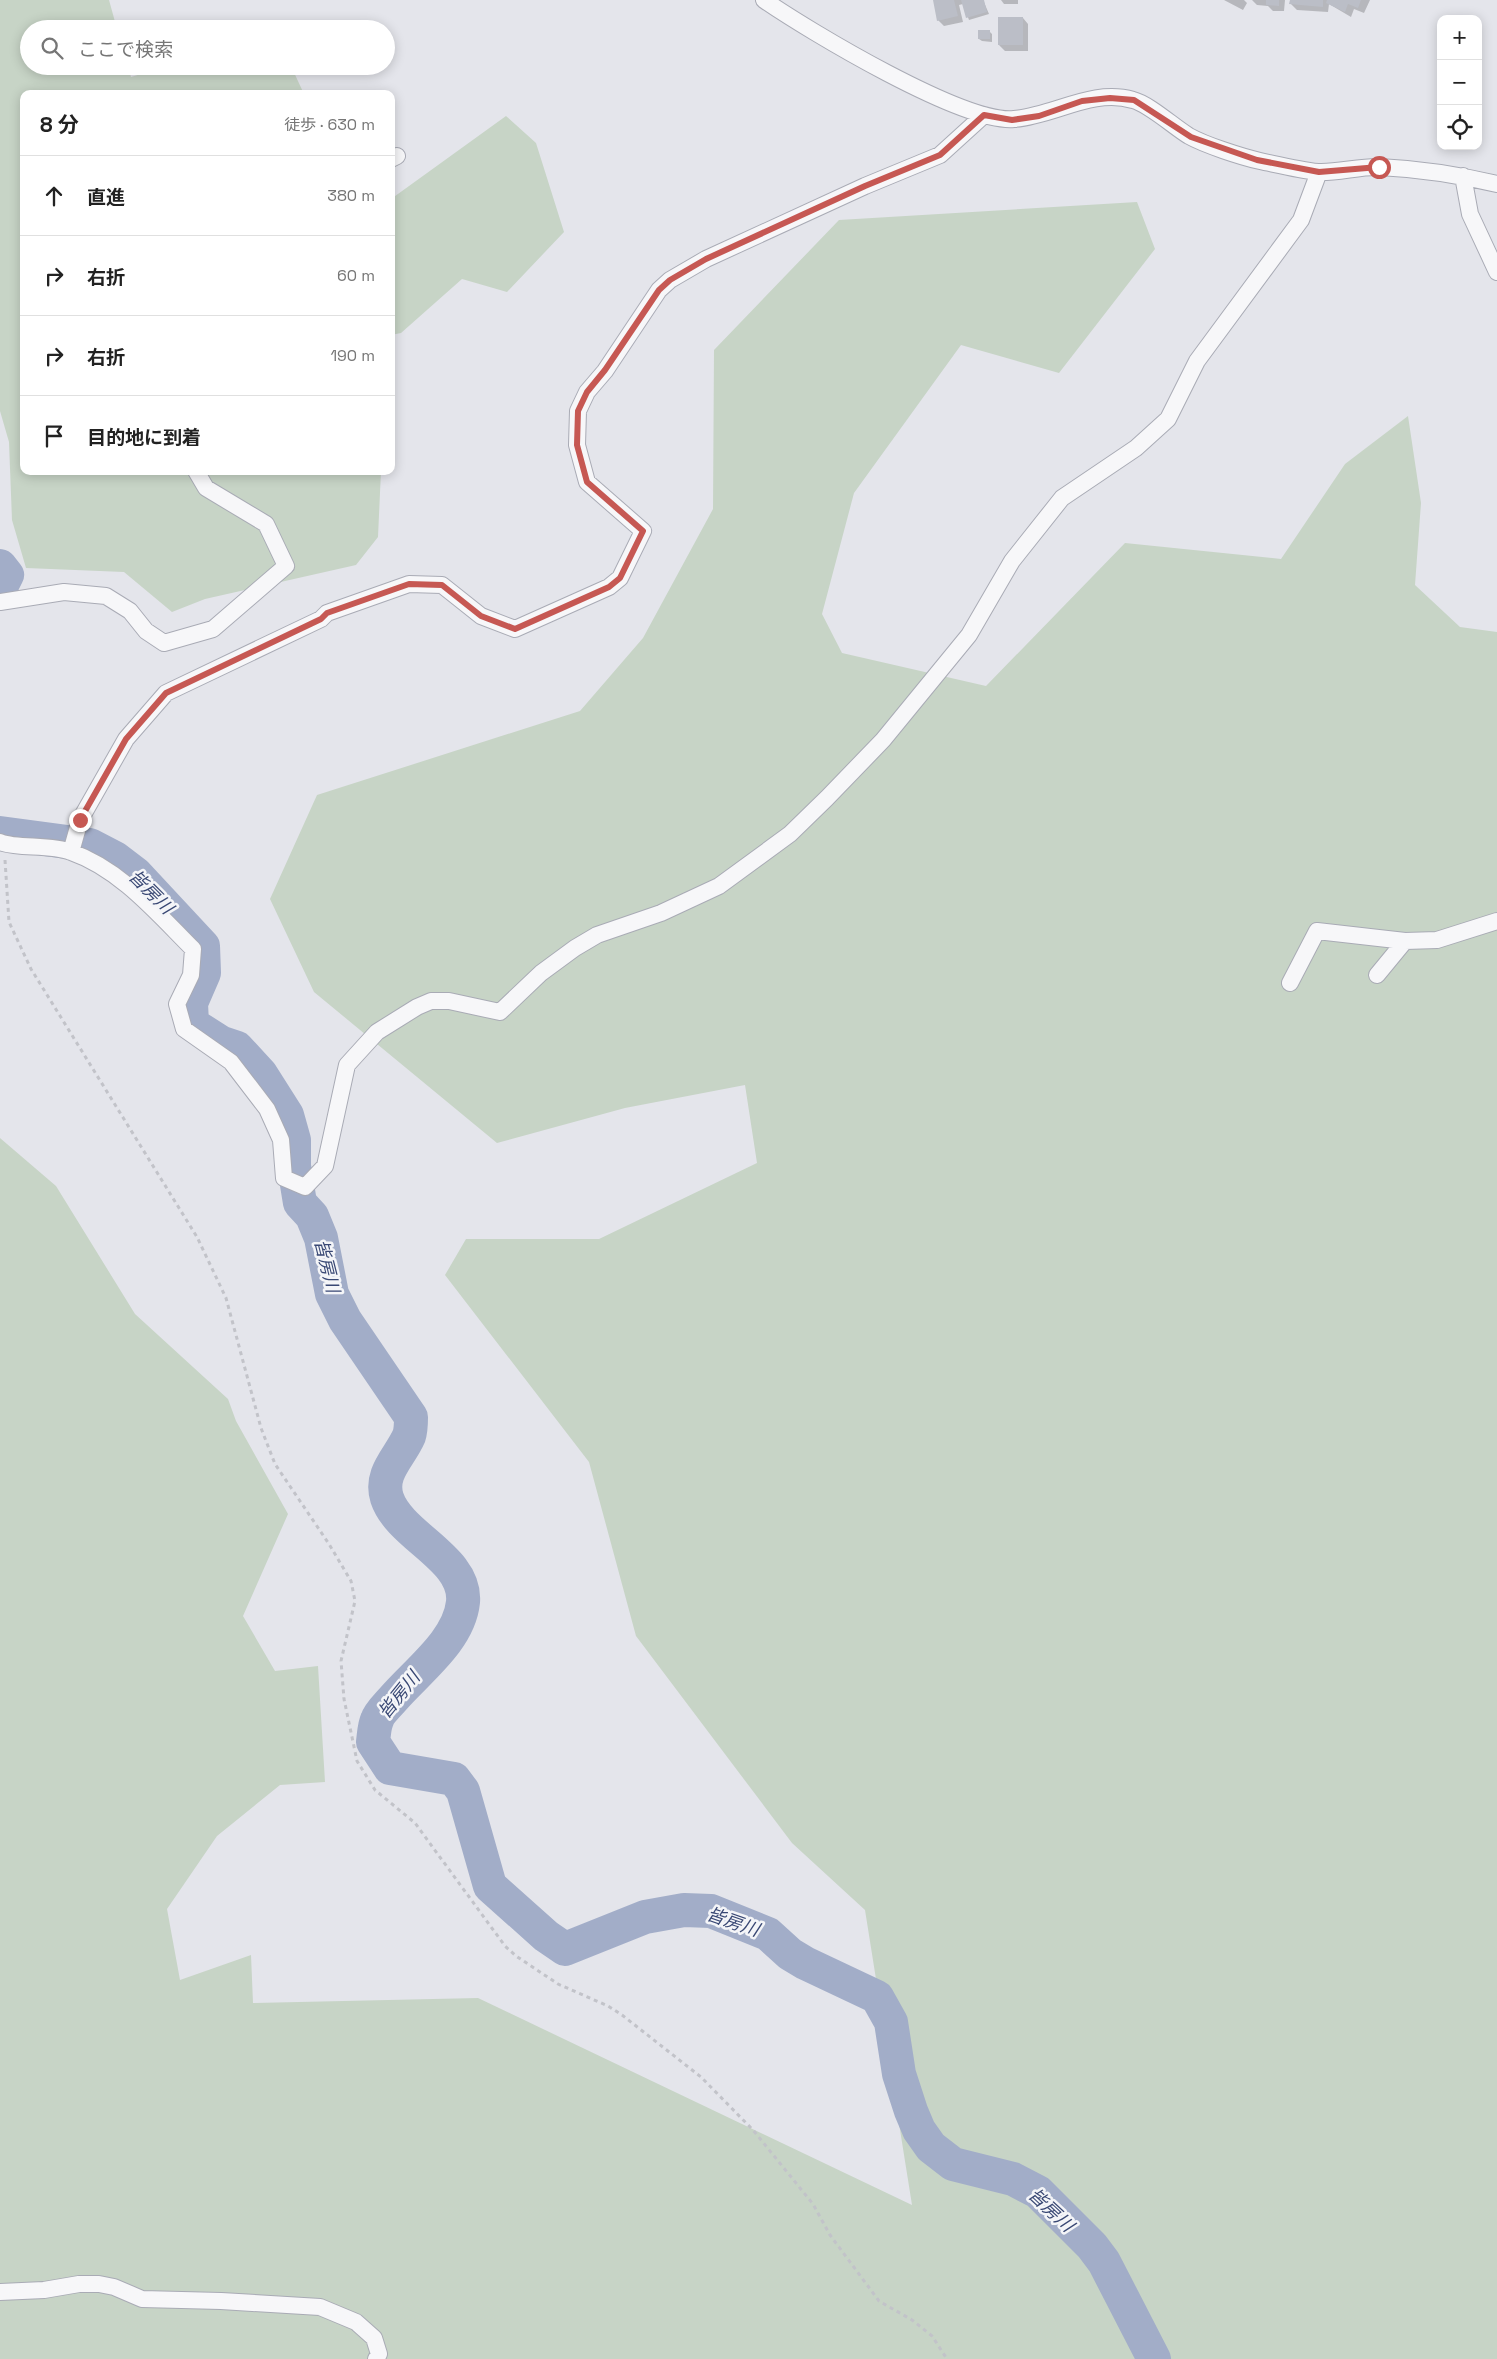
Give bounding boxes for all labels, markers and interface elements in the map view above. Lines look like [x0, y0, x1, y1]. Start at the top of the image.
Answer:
map controls [1437, 15, 1482, 150]
button: + [1437, 15, 1482, 60]
search box [20, 20, 395, 75]
icon: search [38, 34, 66, 62]
text: ここで検索 [78, 37, 173, 62]
button: − [1437, 60, 1482, 105]
button: locate [1437, 105, 1482, 150]
text: 8 分 [40, 111, 79, 138]
text: 徒歩 · 630 m [284, 114, 375, 135]
route start [1368, 156, 1391, 179]
icon: ahead [40, 182, 68, 210]
text: 直進 [87, 185, 125, 210]
text: 380 m [327, 185, 375, 206]
icon: right [40, 262, 68, 290]
text: 右折 [87, 265, 125, 290]
text: 60 m [337, 265, 375, 286]
icon: right [40, 342, 68, 370]
text: 右折 [87, 345, 125, 370]
text: 190 m [330, 345, 375, 366]
icon: arrive [40, 422, 68, 450]
text: 目的地に到着 [87, 425, 201, 450]
route end [69, 809, 92, 832]
water label: 皆房川 [124, 864, 180, 920]
water label: 皆房川 [310, 1237, 346, 1297]
water label: 皆房川 [373, 1665, 426, 1723]
water label: 皆房川 [704, 1902, 764, 1942]
water label: 皆房川 [1024, 2183, 1080, 2238]

